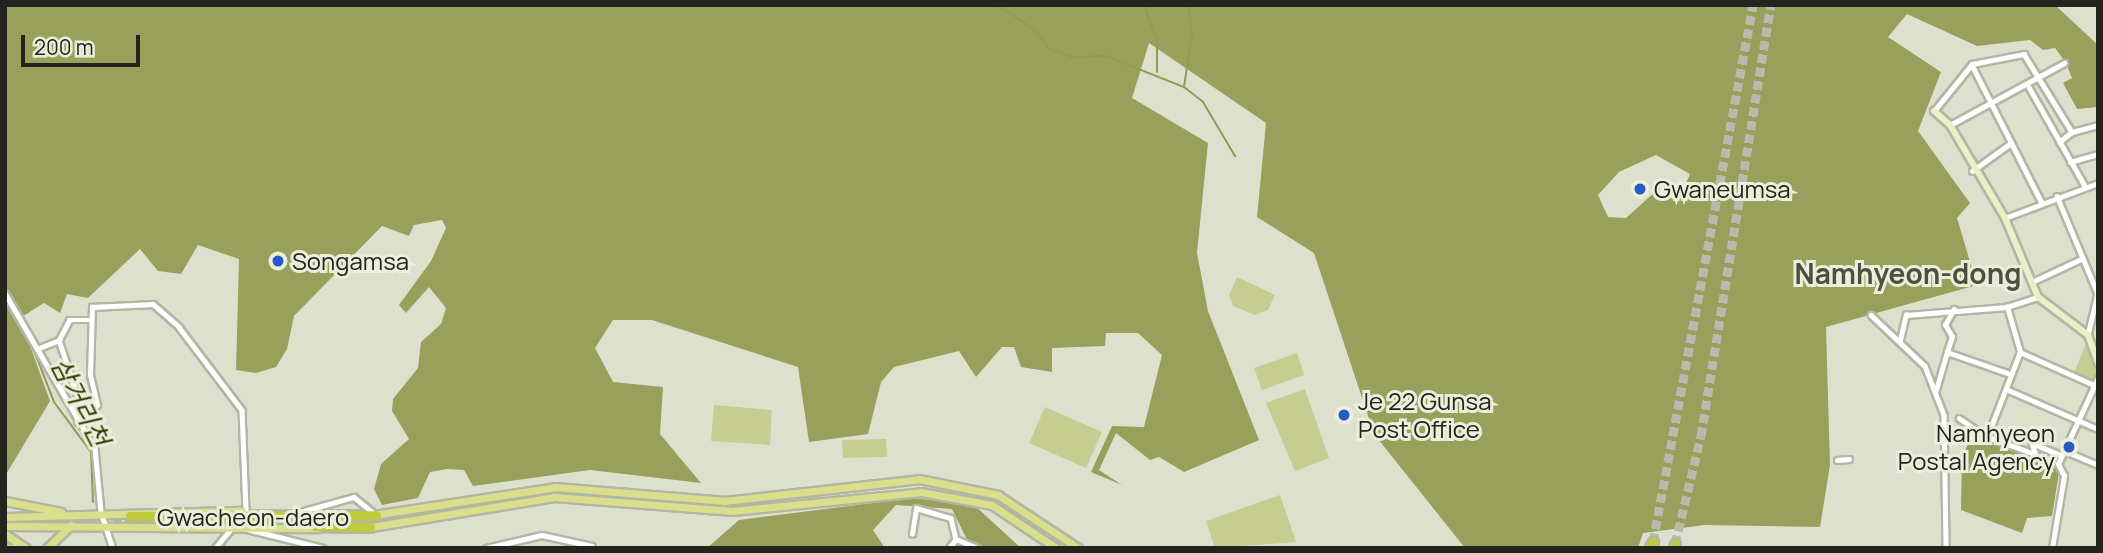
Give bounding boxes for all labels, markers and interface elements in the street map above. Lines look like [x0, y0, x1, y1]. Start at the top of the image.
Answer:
scale bar [24, 21, 144, 65]
text: 200 m [34, 33, 94, 61]
place label: Gwaneumsa [1654, 175, 1791, 203]
marker: Gwaneumsa [1632, 181, 1648, 197]
place label: Songamsa [292, 247, 409, 275]
marker: Songamsa [270, 253, 286, 269]
district label: Namhyeon-dong [1795, 256, 2021, 290]
water label: 삼거리천 [44, 352, 116, 452]
place label: Je 22 Gunsa Post Office [1358, 387, 1491, 443]
marker: Je 22 Gunsa Post Office [1336, 407, 1352, 423]
place label: Namhyeon Postal Agency [1898, 419, 2055, 475]
marker: Namhyeon Postal Agency [2061, 439, 2077, 455]
street label: Gwacheon-daero [157, 503, 349, 531]

